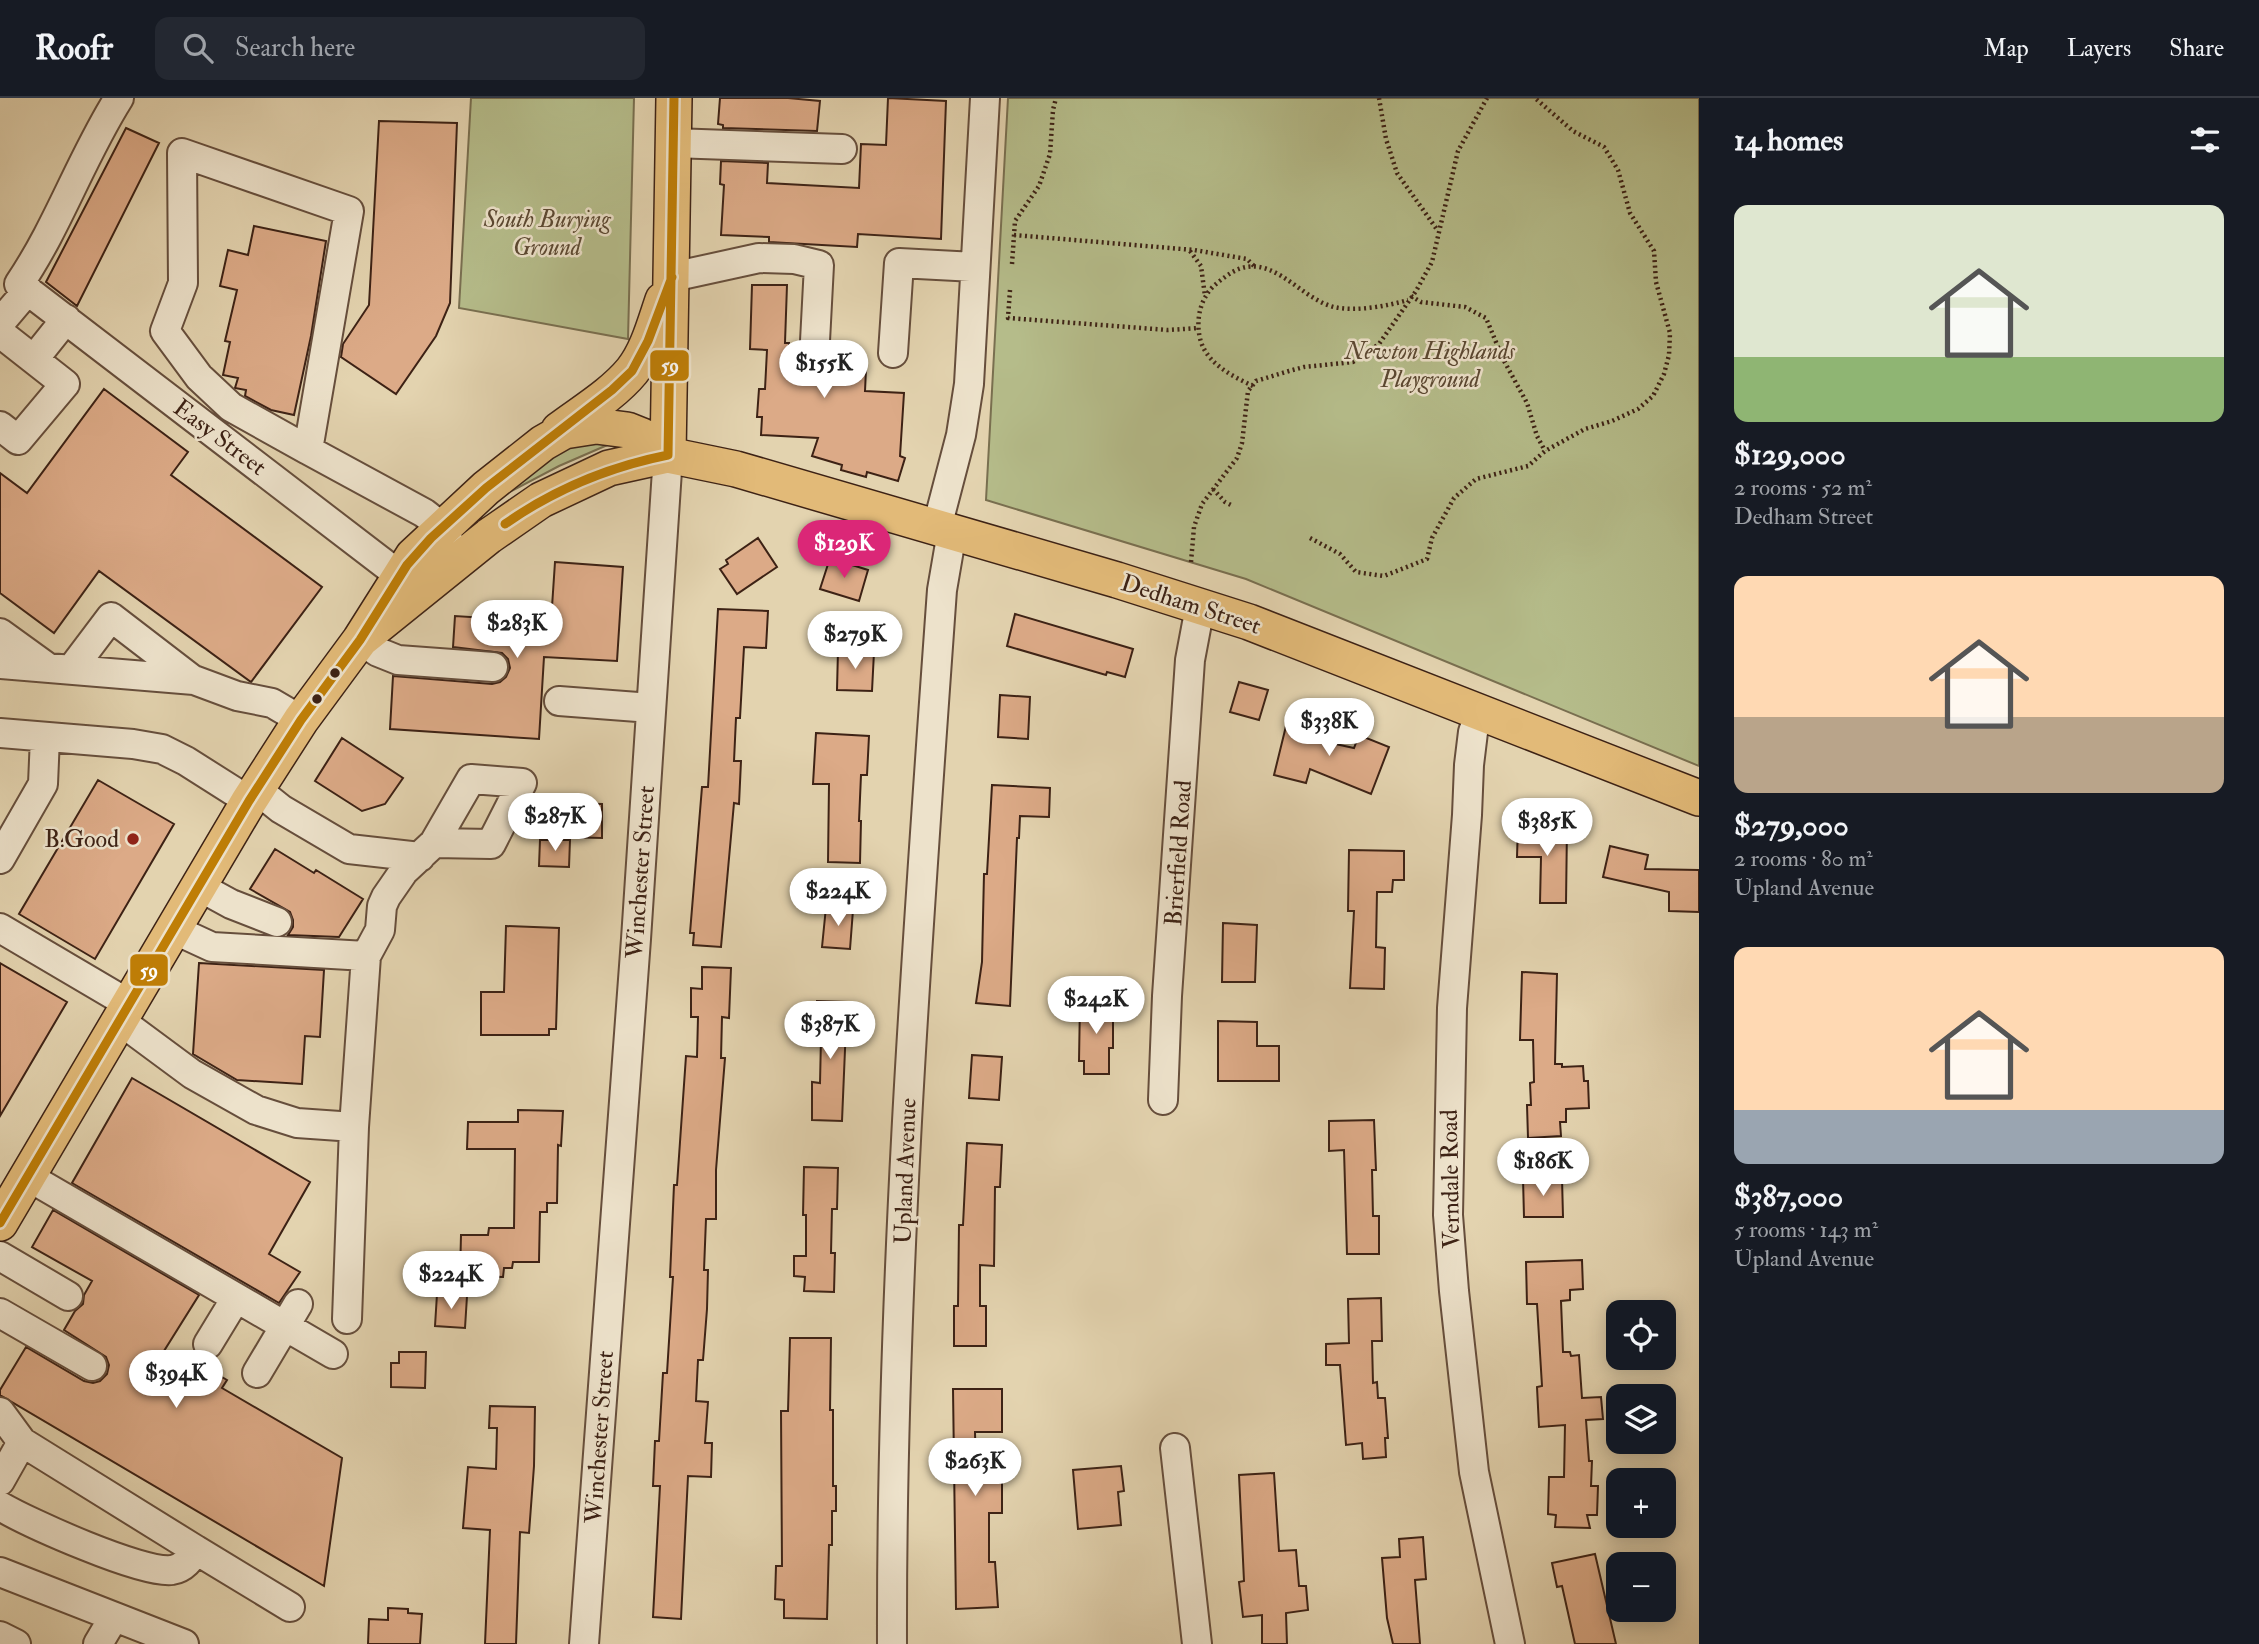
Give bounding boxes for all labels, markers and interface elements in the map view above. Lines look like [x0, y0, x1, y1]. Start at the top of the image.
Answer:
search box [155, 17, 645, 80]
text: Roofr [35, 28, 113, 69]
icon: search [179, 29, 217, 67]
text: Search here [235, 32, 355, 64]
text: Map [1984, 33, 2029, 64]
text: Layers [2067, 33, 2131, 64]
text: Share [2169, 33, 2224, 64]
icon: filters [2186, 121, 2224, 159]
text: 14 homes [1734, 122, 1843, 159]
park label: South Burying Ground [483, 204, 611, 263]
icon: home [1916, 250, 2042, 376]
park label: Newton Highlands Playground [1343, 336, 1515, 395]
pin: $155K [775, 341, 873, 400]
text: $155K [795, 348, 853, 377]
line badge: 59 [649, 349, 690, 382]
text: 59 [661, 354, 679, 378]
street label: Easy Street [167, 392, 273, 483]
text: $129,000 [1734, 436, 1846, 473]
text: 2 rooms · 52 m² [1734, 473, 1872, 502]
text: Dedham Street [1734, 502, 1873, 531]
pin: $129K [795, 520, 893, 580]
text: $129K [814, 528, 874, 557]
street label: Dedham Street [1117, 567, 1265, 642]
pin: $283K [468, 601, 566, 660]
text: $283K [487, 608, 547, 637]
pin: $279K [806, 612, 904, 671]
text: $279K [823, 619, 887, 648]
icon: home [1916, 621, 2042, 747]
unlabelled marker [328, 666, 342, 680]
unlabelled marker [310, 692, 324, 706]
pin: $338K [1280, 698, 1378, 758]
text: $338K [1300, 706, 1358, 735]
street label: Brierfield Road [1158, 779, 1199, 927]
street label: Winchester Street [619, 784, 662, 961]
pin: $287K [506, 794, 604, 853]
pin: $385K [1498, 798, 1596, 858]
text: $287K [524, 801, 586, 830]
text: $385K [1518, 806, 1576, 835]
text: $279,000 [1734, 807, 1849, 844]
place label: B.Good [44, 824, 119, 855]
marker: B.Good [125, 831, 141, 847]
text: 2 rooms · 80 m² [1734, 844, 1873, 873]
pin: $224K [789, 868, 887, 928]
text: Upland Avenue [1734, 873, 1874, 902]
text: $224K [806, 876, 870, 905]
line badge: 59 [129, 953, 169, 987]
text: 59 [140, 959, 158, 983]
pin: $242K [1047, 976, 1145, 1036]
text: $242K [1064, 984, 1128, 1013]
icon: home [1916, 992, 2042, 1118]
pin: $387K [781, 1002, 879, 1061]
text: $387K [800, 1009, 860, 1038]
street label: Upland Avenue [887, 1097, 924, 1245]
street label: Verndale Road [1434, 1109, 1467, 1249]
pin: $186K [1494, 1138, 1592, 1198]
text: $186K [1513, 1146, 1573, 1175]
text: $387,000 [1734, 1178, 1843, 1215]
text: 5 rooms · 143 m² [1734, 1215, 1878, 1244]
text: Upland Avenue [1734, 1244, 1874, 1273]
pin: $224K [402, 1252, 500, 1311]
text: $224K [419, 1259, 483, 1288]
map controls [1606, 1300, 1676, 1622]
button: locate [1606, 1300, 1676, 1370]
street label: Winchester Street [578, 1349, 621, 1526]
pin: $394K [127, 1350, 225, 1410]
text: $394K [145, 1358, 207, 1387]
button: layers [1606, 1384, 1676, 1454]
pin: $263K [926, 1438, 1024, 1498]
text: $263K [944, 1446, 1006, 1475]
button: + [1606, 1468, 1676, 1538]
button: − [1606, 1552, 1676, 1622]

